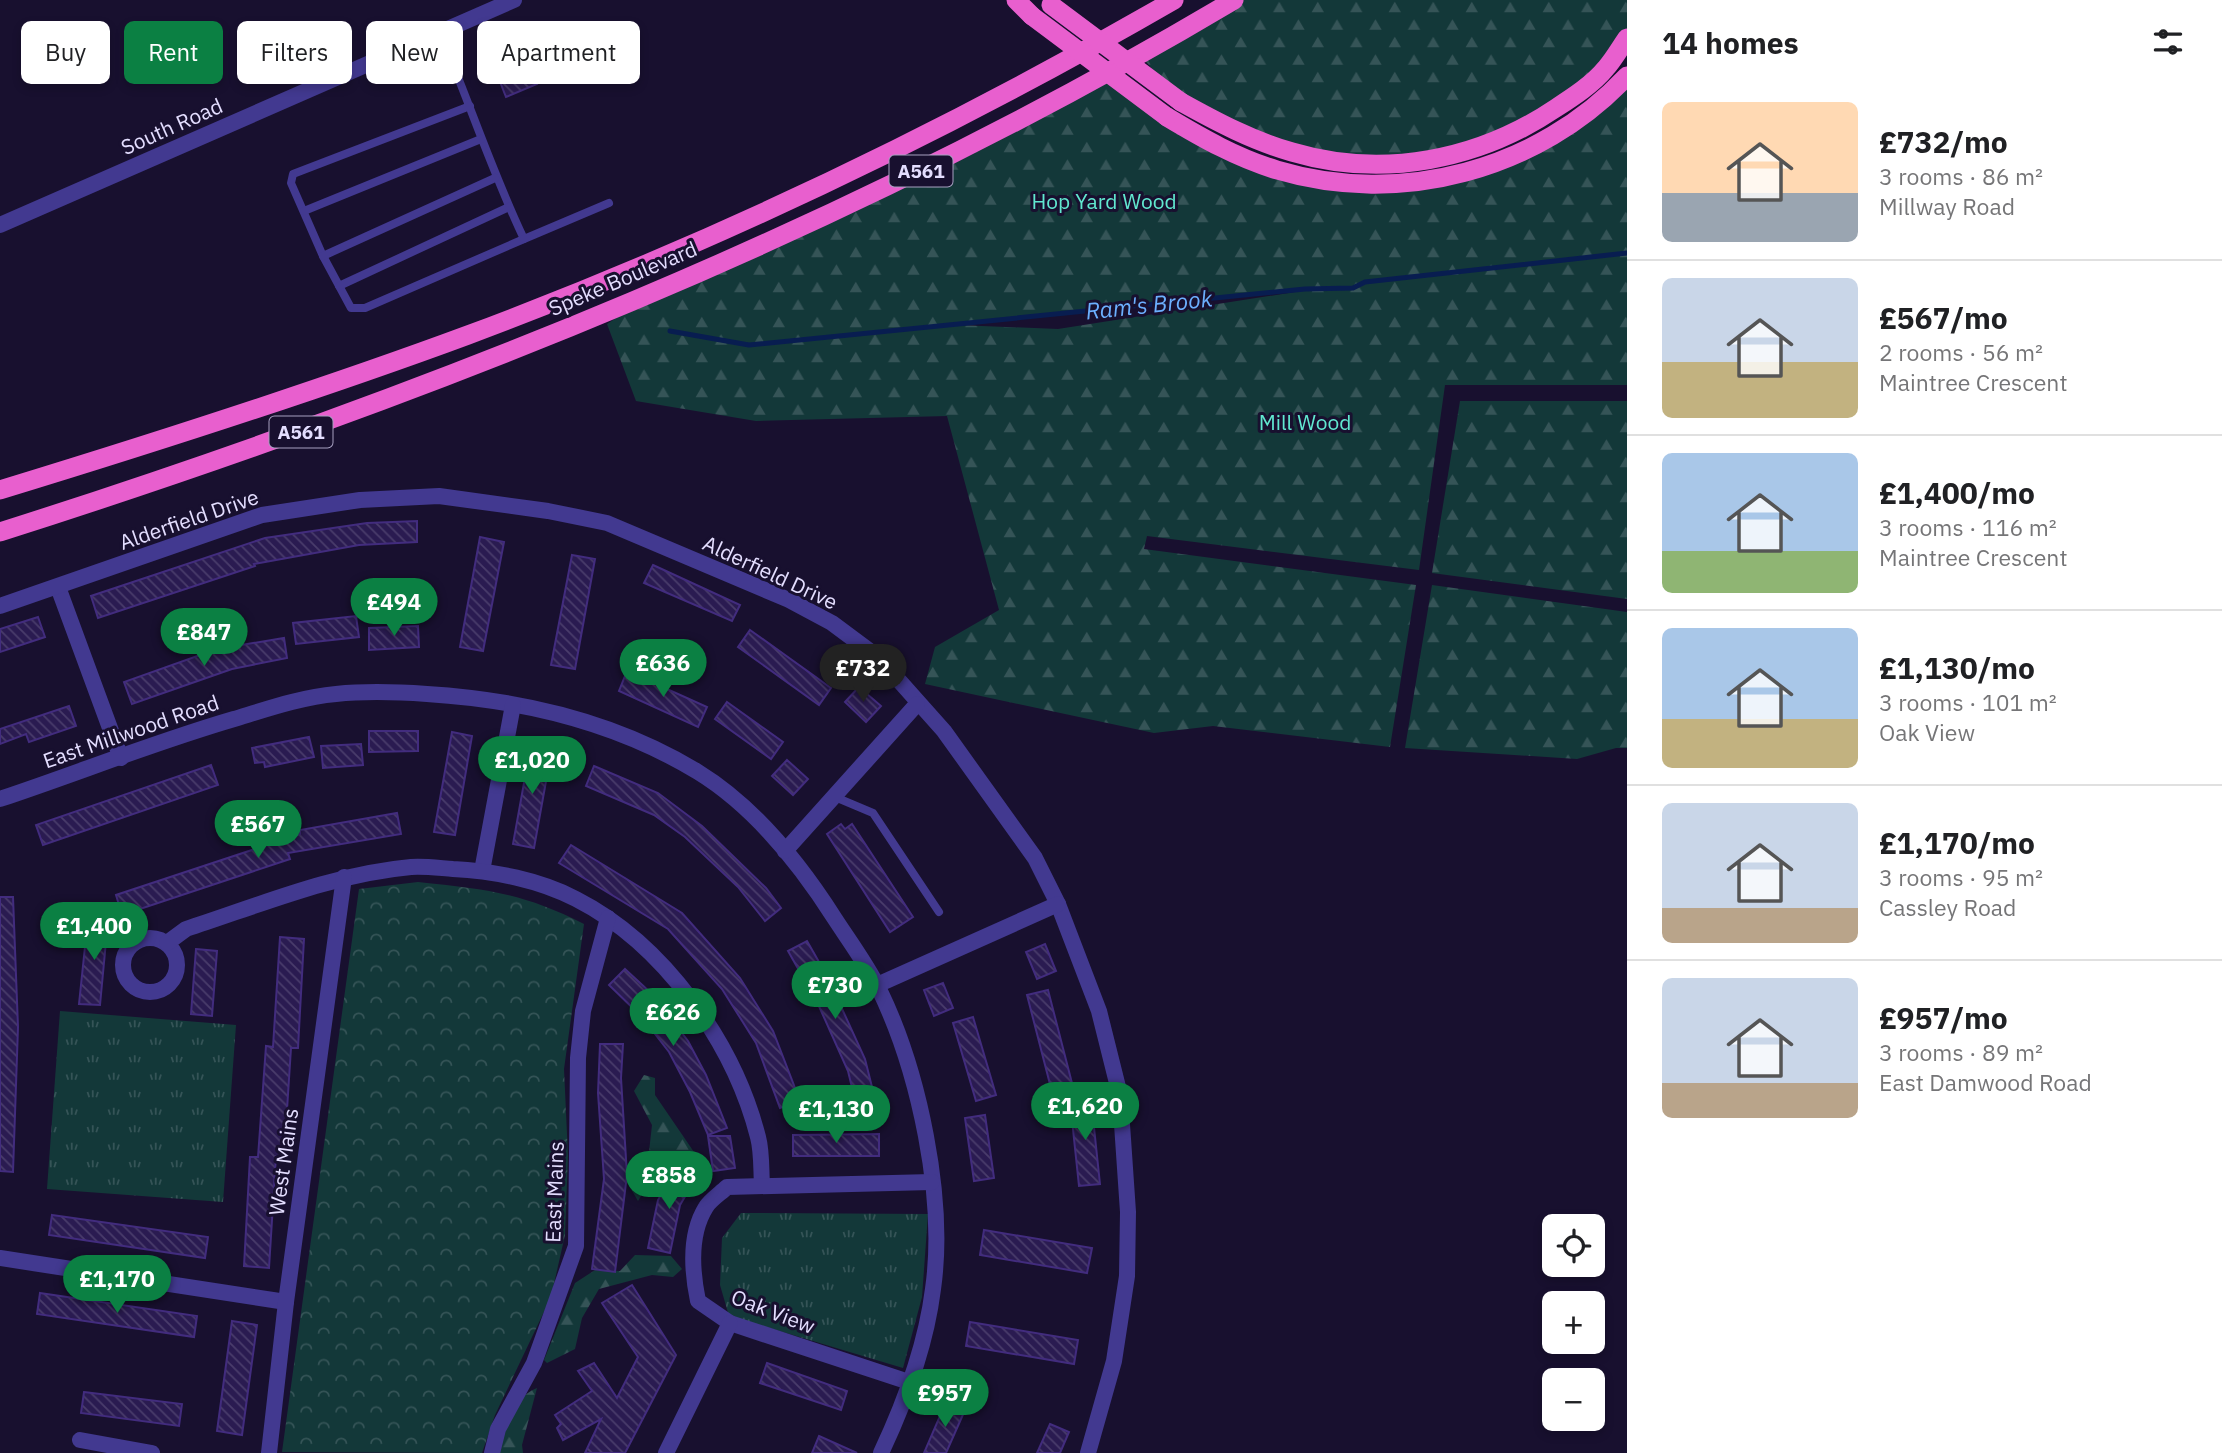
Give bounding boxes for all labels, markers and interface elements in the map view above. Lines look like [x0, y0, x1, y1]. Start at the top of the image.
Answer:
chip: Buy [21, 21, 110, 84]
chip: Rent [124, 21, 223, 84]
chip: Filters [237, 21, 352, 84]
chip: New [366, 21, 463, 84]
chip: Apartment [477, 21, 640, 84]
text: 14 homes [1662, 23, 1799, 62]
icon: filters [2149, 23, 2187, 61]
street label: South Road [116, 91, 227, 161]
text: £732/mo [1879, 122, 2008, 161]
icon: home [1718, 130, 1802, 214]
road number: A561 [890, 155, 953, 186]
text: 3 rooms · 86 m² [1879, 161, 2043, 191]
park label: Hop Yard Wood [1031, 187, 1177, 215]
text: Millway Road [1879, 191, 2015, 221]
street label: Speke Boulevard [544, 234, 701, 322]
water label: Ram's Brook [1084, 282, 1215, 326]
text: £567/mo [1879, 298, 2008, 337]
icon: home [1718, 306, 1802, 390]
text: 2 rooms · 56 m² [1879, 337, 2043, 367]
text: Maintree Crescent [1879, 367, 2068, 397]
park label: Mill Wood [1259, 408, 1351, 436]
road number: A561 [270, 416, 332, 448]
text: £1,400/mo [1879, 473, 2035, 512]
icon: home [1718, 481, 1802, 565]
street label: Alderfield Drive [115, 482, 262, 556]
text: 3 rooms · 116 m² [1879, 512, 2057, 542]
street label: Alderfield Drive [698, 529, 842, 616]
text: Maintree Crescent [1879, 542, 2068, 572]
pin: £494 [353, 578, 435, 638]
text: £494 [367, 586, 421, 616]
pin: £847 [163, 608, 245, 668]
text: £847 [177, 616, 231, 646]
pin: £636 [622, 640, 704, 699]
pin: £732 [822, 644, 904, 704]
text: £636 [636, 647, 690, 677]
text: £1,130/mo [1879, 648, 2035, 687]
text: £732 [836, 652, 890, 682]
icon: home [1718, 656, 1802, 740]
text: 3 rooms · 101 m² [1879, 687, 2057, 717]
street label: East Millwood Road [39, 688, 222, 774]
text: Oak View [1879, 717, 1975, 747]
pin: £1,020 [475, 736, 589, 796]
text: £1,020 [494, 744, 570, 774]
pin: £567 [217, 800, 299, 860]
text: £567 [231, 808, 285, 838]
text: £1,170/mo [1879, 823, 2035, 862]
icon: home [1718, 831, 1802, 915]
text: 3 rooms · 95 m² [1879, 862, 2043, 892]
text: Cassley Road [1879, 892, 2016, 922]
pin: £1,400 [37, 902, 151, 962]
text: £1,400 [56, 910, 132, 940]
pin: £730 [794, 962, 876, 1021]
text: £730 [808, 969, 862, 999]
pin: £626 [632, 988, 714, 1048]
text: £626 [646, 996, 700, 1026]
text: £957/mo [1879, 998, 2008, 1037]
icon: home [1718, 1006, 1802, 1090]
text: 3 rooms · 89 m² [1879, 1037, 2043, 1067]
text: East Damwood Road [1879, 1067, 2092, 1097]
pin: £1,620 [1028, 1082, 1142, 1142]
pin: £1,130 [779, 1086, 893, 1145]
text: £1,620 [1047, 1090, 1123, 1120]
text: £1,130 [798, 1093, 874, 1123]
street label: West Mains [262, 1106, 304, 1217]
street label: East Mains [538, 1141, 570, 1243]
pin: £858 [628, 1152, 710, 1211]
text: £858 [642, 1159, 696, 1189]
map controls [1542, 1214, 1605, 1431]
button: locate [1542, 1214, 1605, 1277]
pin: £1,170 [60, 1256, 174, 1315]
text: £1,170 [79, 1263, 155, 1293]
street label: Oak View [727, 1282, 819, 1340]
button: + [1542, 1291, 1605, 1354]
button: − [1542, 1368, 1605, 1431]
pin: £957 [904, 1370, 986, 1429]
text: £957 [918, 1377, 972, 1407]

